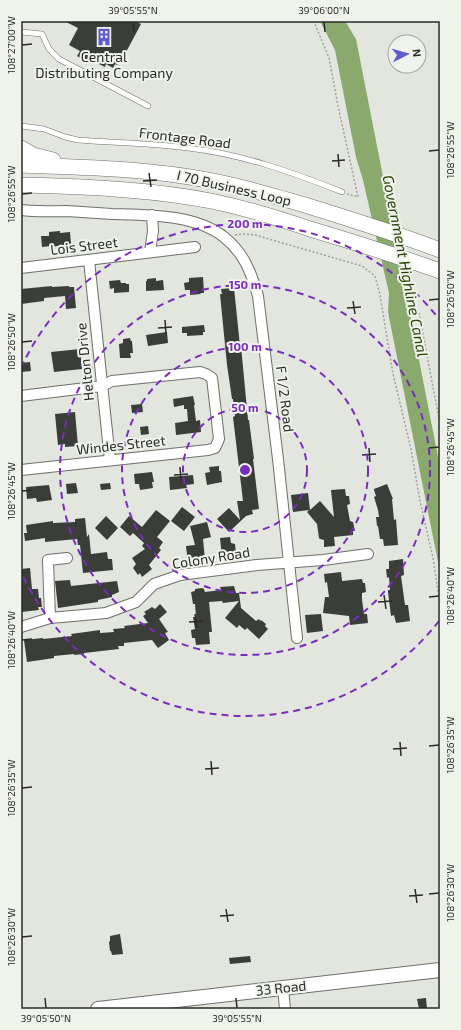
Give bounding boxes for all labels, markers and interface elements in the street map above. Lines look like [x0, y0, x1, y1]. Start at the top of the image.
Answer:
text: 39°05'55"N [108, 4, 158, 16]
text: 39°06'00"N [298, 4, 350, 16]
text: 108°27'00"W [5, 16, 17, 74]
building icon: Central Distributing Company [94, 27, 114, 47]
north arrow [387, 34, 427, 74]
place label: Central Distributing Company [35, 48, 173, 81]
text: N [411, 48, 424, 58]
text: 108°26'55"W [444, 121, 456, 178]
street label: Frontage Road [138, 123, 232, 152]
text: 108°26'55"W [5, 165, 17, 222]
street label: I 70 Business Loop [175, 166, 293, 209]
water label: Government Highline Canal [379, 173, 432, 358]
text: 200 m [227, 216, 263, 230]
street label: Lois Street [49, 233, 119, 258]
text: 108°26'50"W [444, 270, 456, 328]
text: 150 m [229, 277, 261, 291]
text: 108°26'50"W [5, 313, 17, 371]
street label: Helton Drive [72, 322, 97, 402]
text: 100 m [228, 339, 262, 353]
street label: F 1/2 Road [273, 365, 298, 433]
text: 50 m [231, 400, 259, 414]
text: 108°26'45"W [444, 418, 456, 476]
street label: Windes Street [76, 431, 166, 458]
text: 108°26'45"W [5, 462, 17, 520]
centre of rings [238, 463, 252, 477]
street label: Colony Road [171, 543, 251, 572]
text: 108°26'40"W [444, 566, 456, 625]
text: 108°26'40"W [5, 610, 17, 669]
text: 108°26'35"W [444, 716, 456, 774]
text: 108°26'35"W [5, 759, 17, 817]
text: 108°26'30"W [444, 864, 456, 922]
text: 108°26'30"W [5, 908, 17, 966]
street label: 33 Road [255, 976, 307, 999]
text: 39°05'50"N [21, 1012, 71, 1024]
text: 39°05'55"N [212, 1012, 262, 1024]

